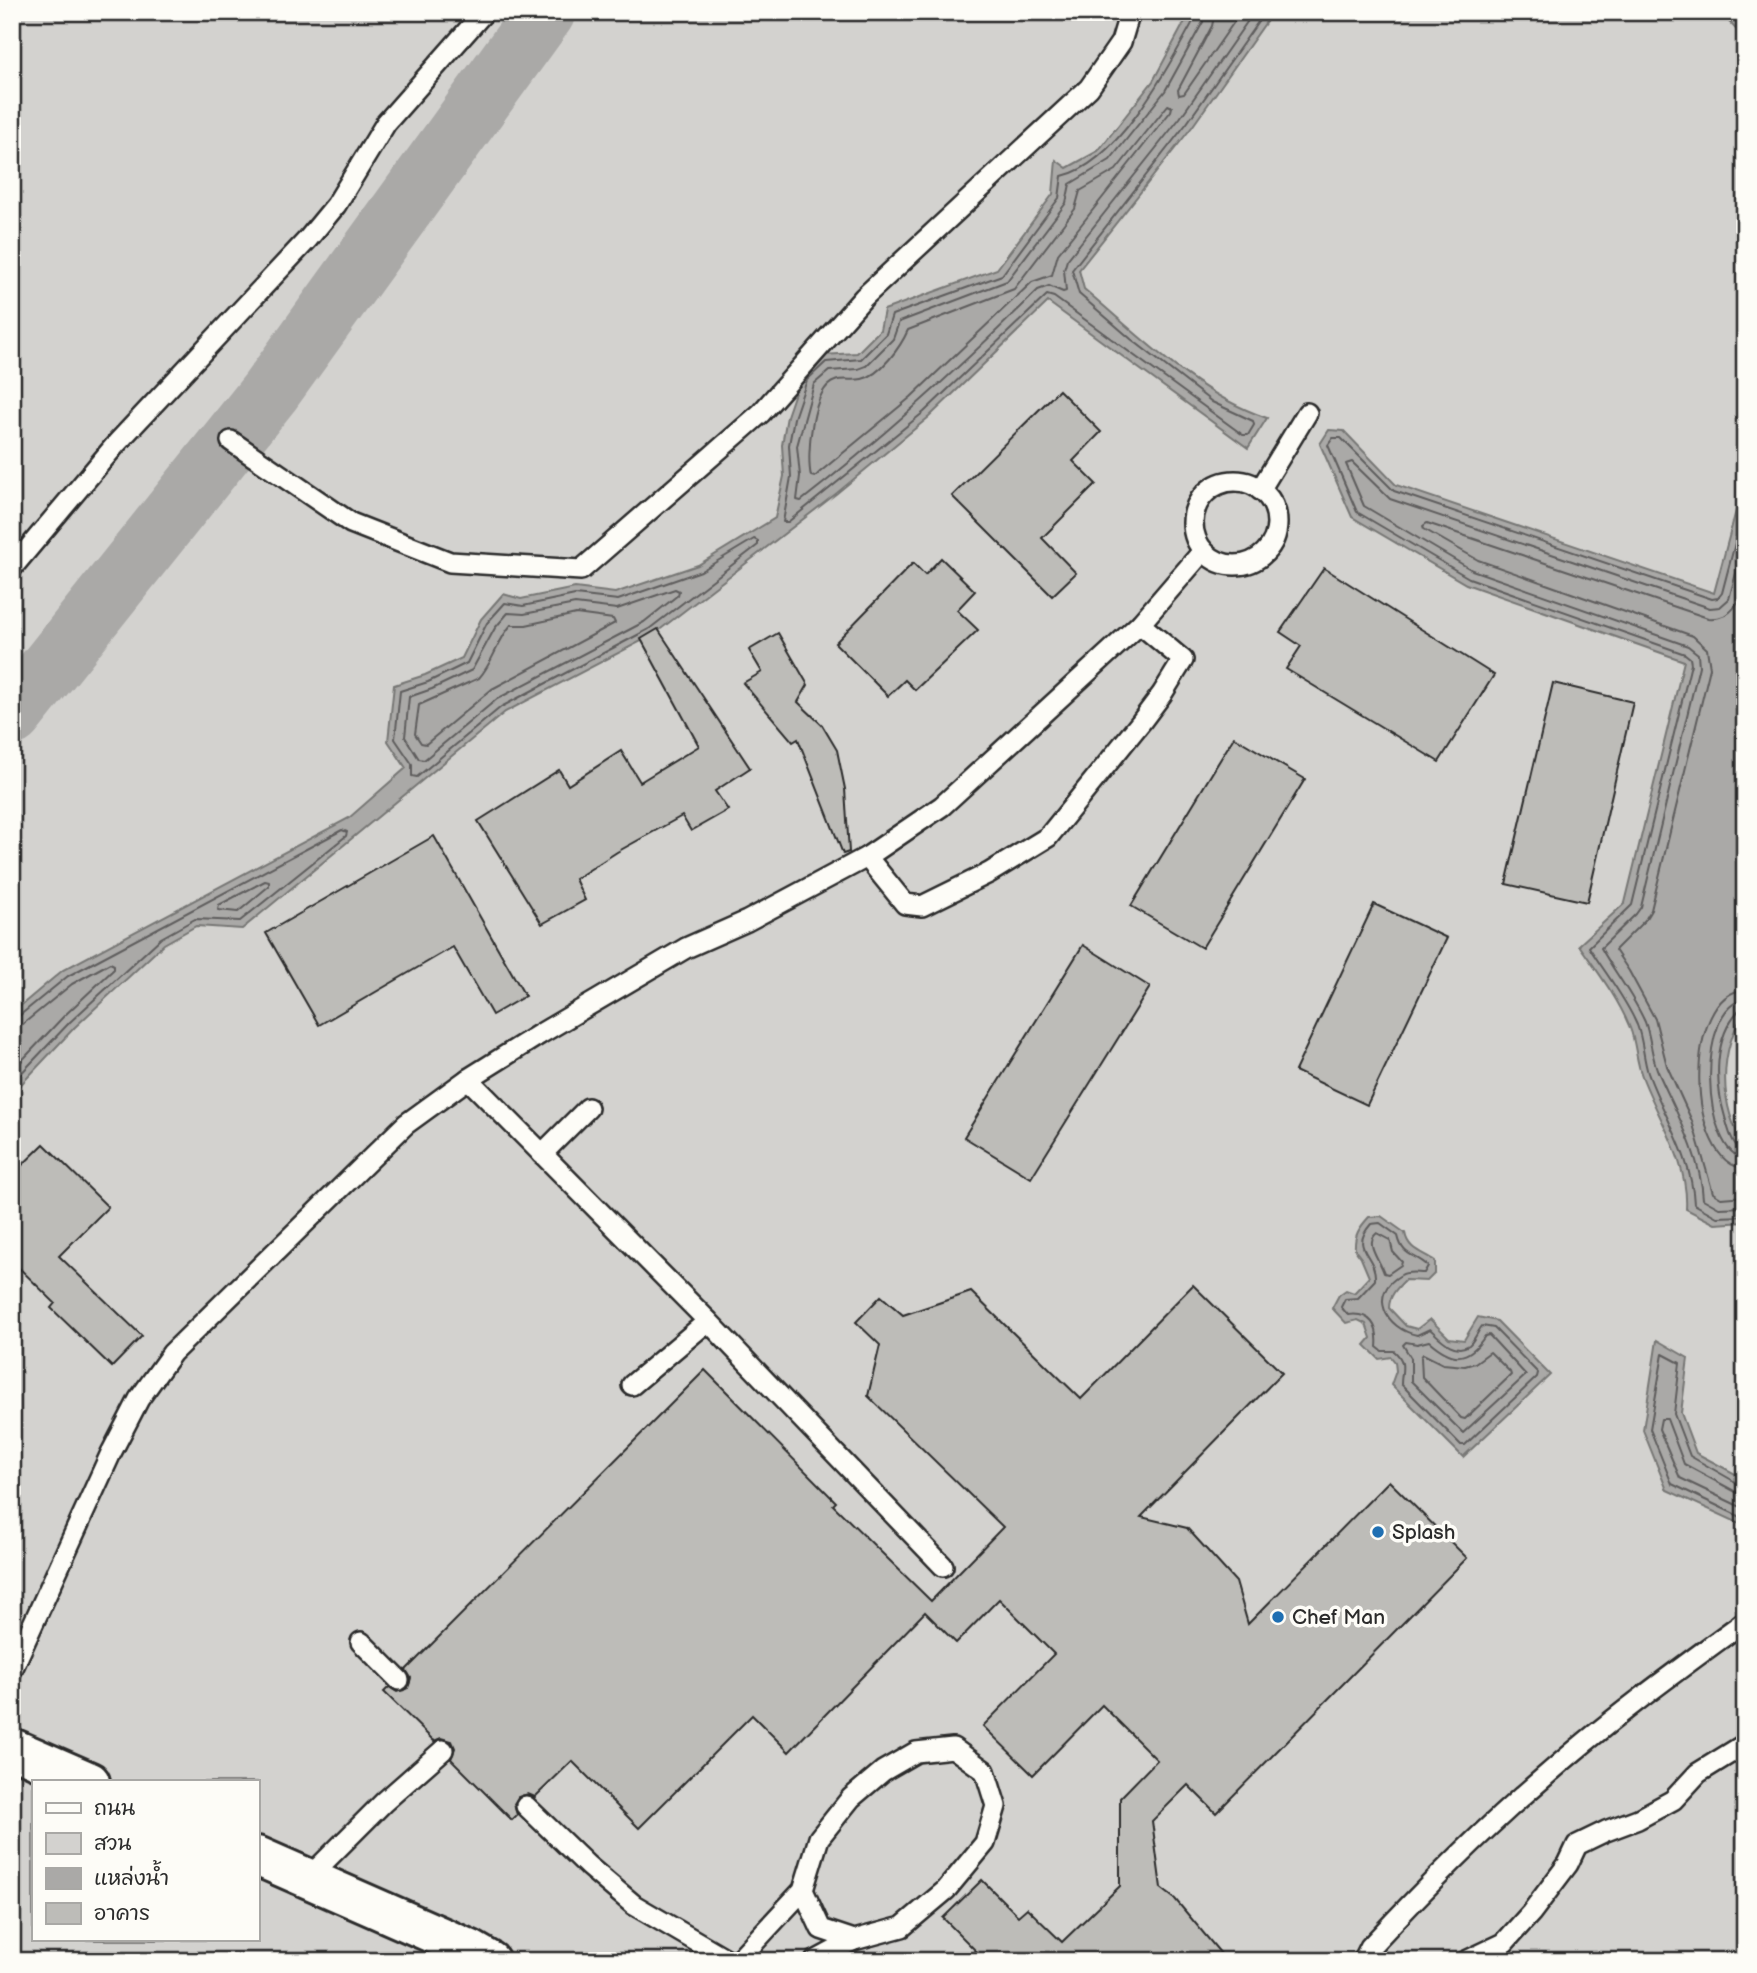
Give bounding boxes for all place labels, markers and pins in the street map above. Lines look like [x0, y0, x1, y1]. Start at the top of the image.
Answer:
place label: Splash [1392, 1520, 1455, 1545]
marker: Splash [1370, 1524, 1386, 1540]
place label: Chef Man [1292, 1605, 1385, 1630]
marker: Chef Man [1270, 1609, 1286, 1625]

